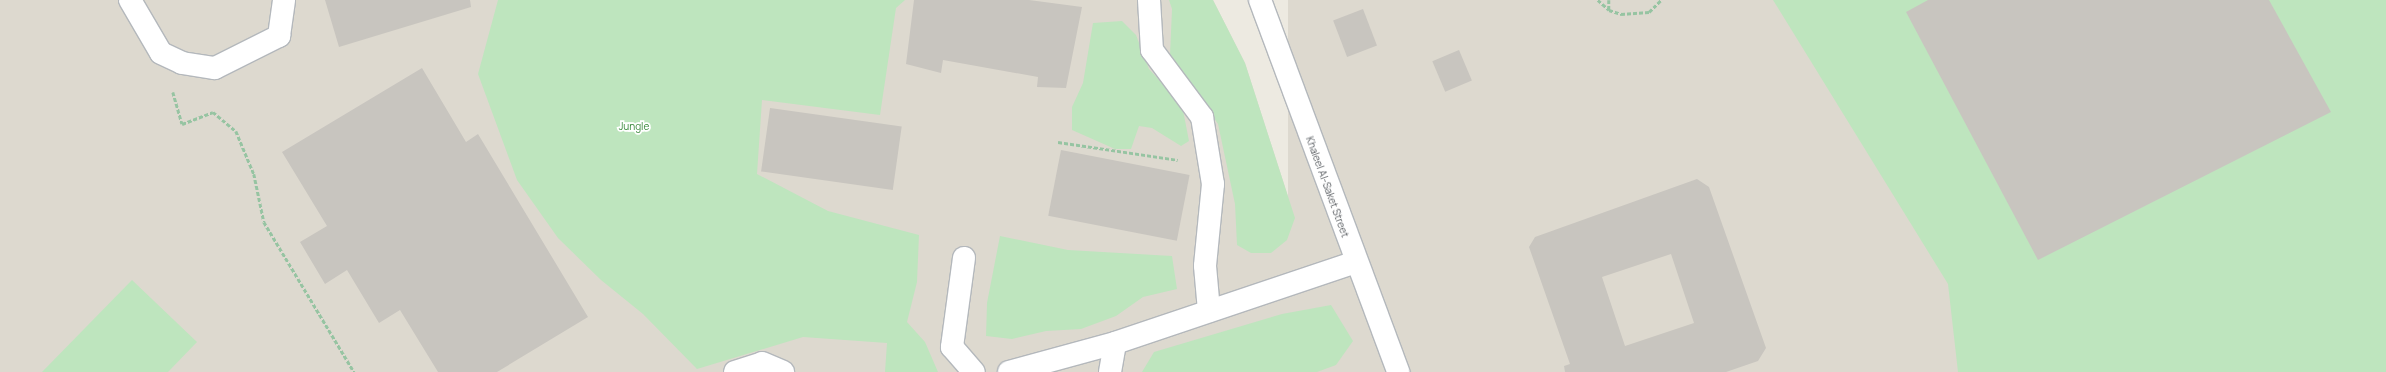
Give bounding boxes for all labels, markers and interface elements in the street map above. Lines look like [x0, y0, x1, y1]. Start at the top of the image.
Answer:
park label: Jungle [619, 121, 649, 133]
street label: Khaleel Al-Saket Street [1303, 135, 1351, 239]

